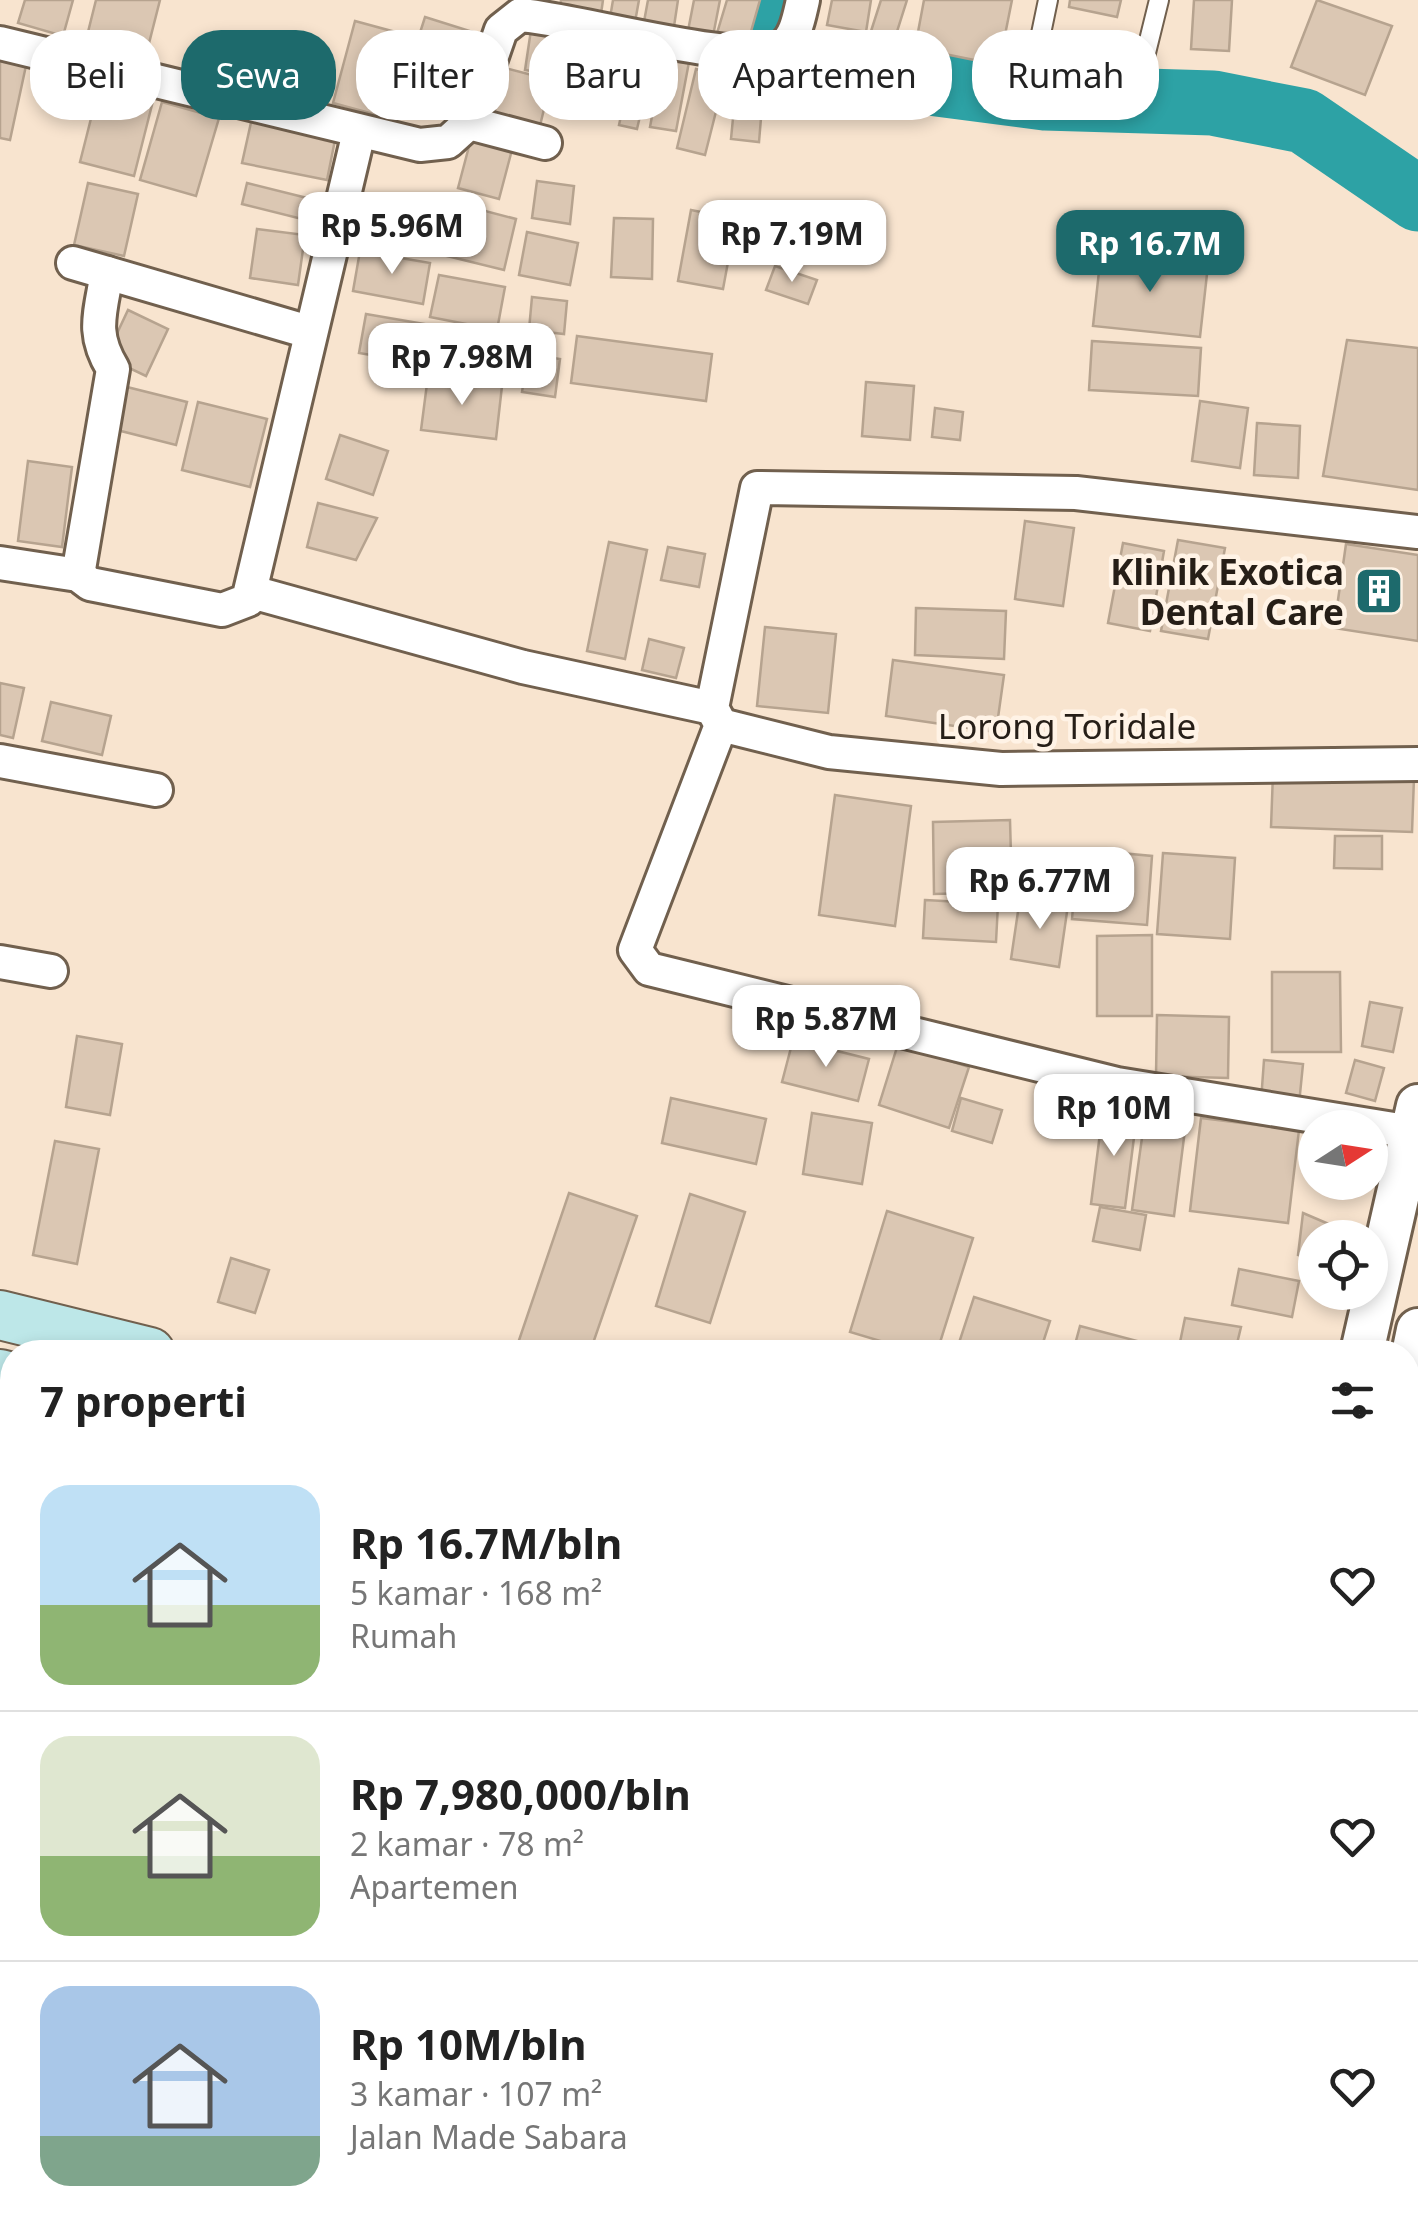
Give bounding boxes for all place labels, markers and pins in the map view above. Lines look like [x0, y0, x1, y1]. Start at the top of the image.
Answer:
pin: Rp 5.96M [289, 192, 495, 277]
pin: Rp 7.19M [689, 200, 895, 285]
pin: Rp 16.7M [1047, 210, 1253, 295]
pin: Rp 7.98M [359, 323, 565, 408]
place label: Klinik Exotica Dental Care [1110, 548, 1344, 635]
building icon: Klinik Exotica Dental Care [1353, 565, 1405, 617]
pin: Rp 6.77M [937, 847, 1143, 932]
pin: Rp 5.87M [723, 985, 929, 1070]
pin: Rp 10M [1033, 1074, 1195, 1159]

